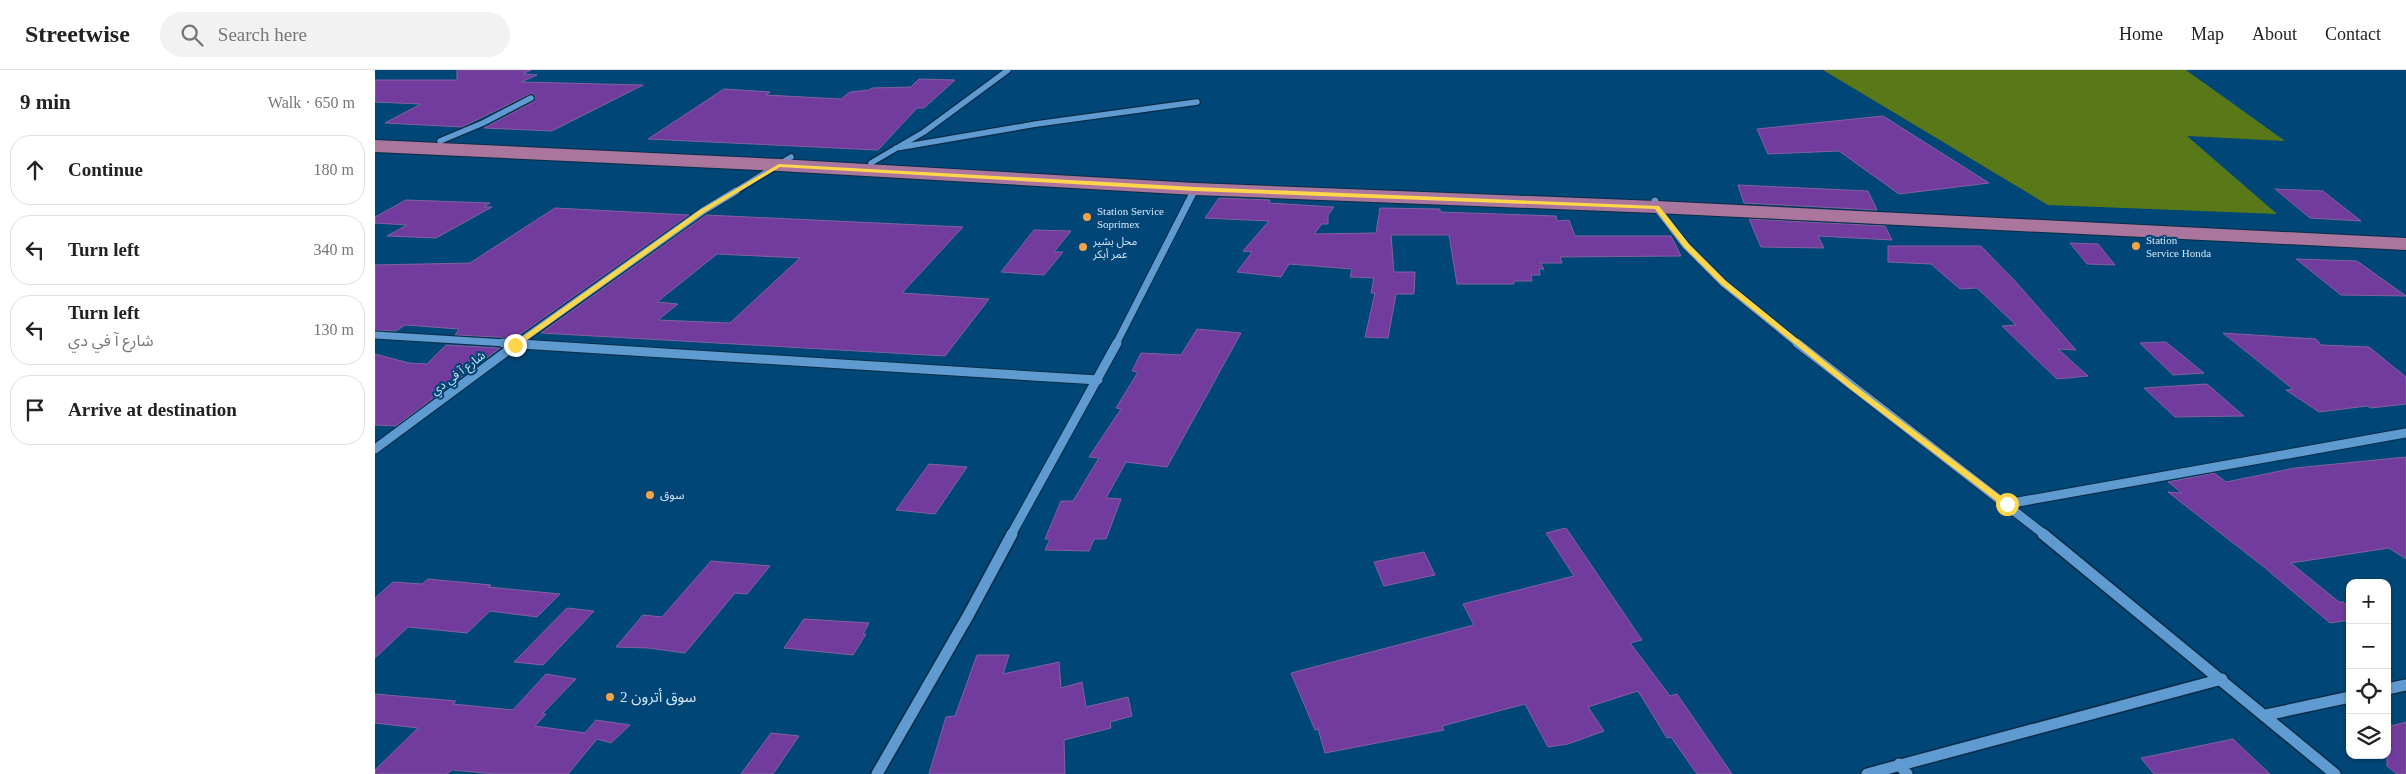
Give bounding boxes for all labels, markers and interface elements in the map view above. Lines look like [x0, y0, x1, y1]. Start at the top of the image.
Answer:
search box [160, 12, 510, 57]
text: Streetwise [25, 21, 130, 47]
icon: search [178, 21, 206, 49]
text: Search here [218, 24, 307, 45]
text: Home [2119, 24, 2163, 44]
text: Map [2191, 24, 2224, 44]
text: About [2252, 24, 2297, 44]
text: Contact [2325, 24, 2381, 44]
text: 9 min [20, 90, 71, 114]
text: Walk · 650 m [268, 94, 355, 111]
icon: ahead [21, 156, 49, 184]
text: Continue [68, 159, 143, 180]
text: 180 m [314, 161, 354, 178]
place label: Station Service Soprimex [1097, 205, 1164, 230]
marker: Station Service Soprimex [1081, 211, 1093, 223]
place label: Station Service Honda [2146, 234, 2211, 259]
place label: محل بشير عمر أبكر [1092, 235, 1138, 261]
icon: left [21, 236, 49, 264]
text: Turn left [68, 239, 140, 260]
marker: Station Service Honda [2130, 240, 2142, 252]
text: 340 m [314, 241, 354, 258]
marker: محل بشير عمر أبكر [1077, 241, 1089, 253]
text: Turn left [68, 302, 140, 323]
icon: left [21, 316, 49, 344]
text: 130 m [314, 321, 354, 338]
text: شارع آ في دي [68, 332, 154, 349]
route end [504, 334, 527, 357]
street label: شارع آ في دي [428, 348, 490, 400]
icon: arrive [21, 396, 49, 424]
text: Arrive at destination [68, 399, 237, 420]
place label: سوق [660, 488, 684, 502]
marker: سوق [644, 489, 656, 501]
route start [1996, 493, 2019, 516]
map controls [2346, 579, 2391, 759]
button: + [2346, 579, 2391, 624]
button: − [2346, 624, 2391, 669]
button: locate [2346, 669, 2391, 714]
place label: سوق أترون 2 [620, 688, 697, 706]
marker: سوق أترون 2 [604, 691, 616, 703]
button: layers [2346, 714, 2391, 759]

